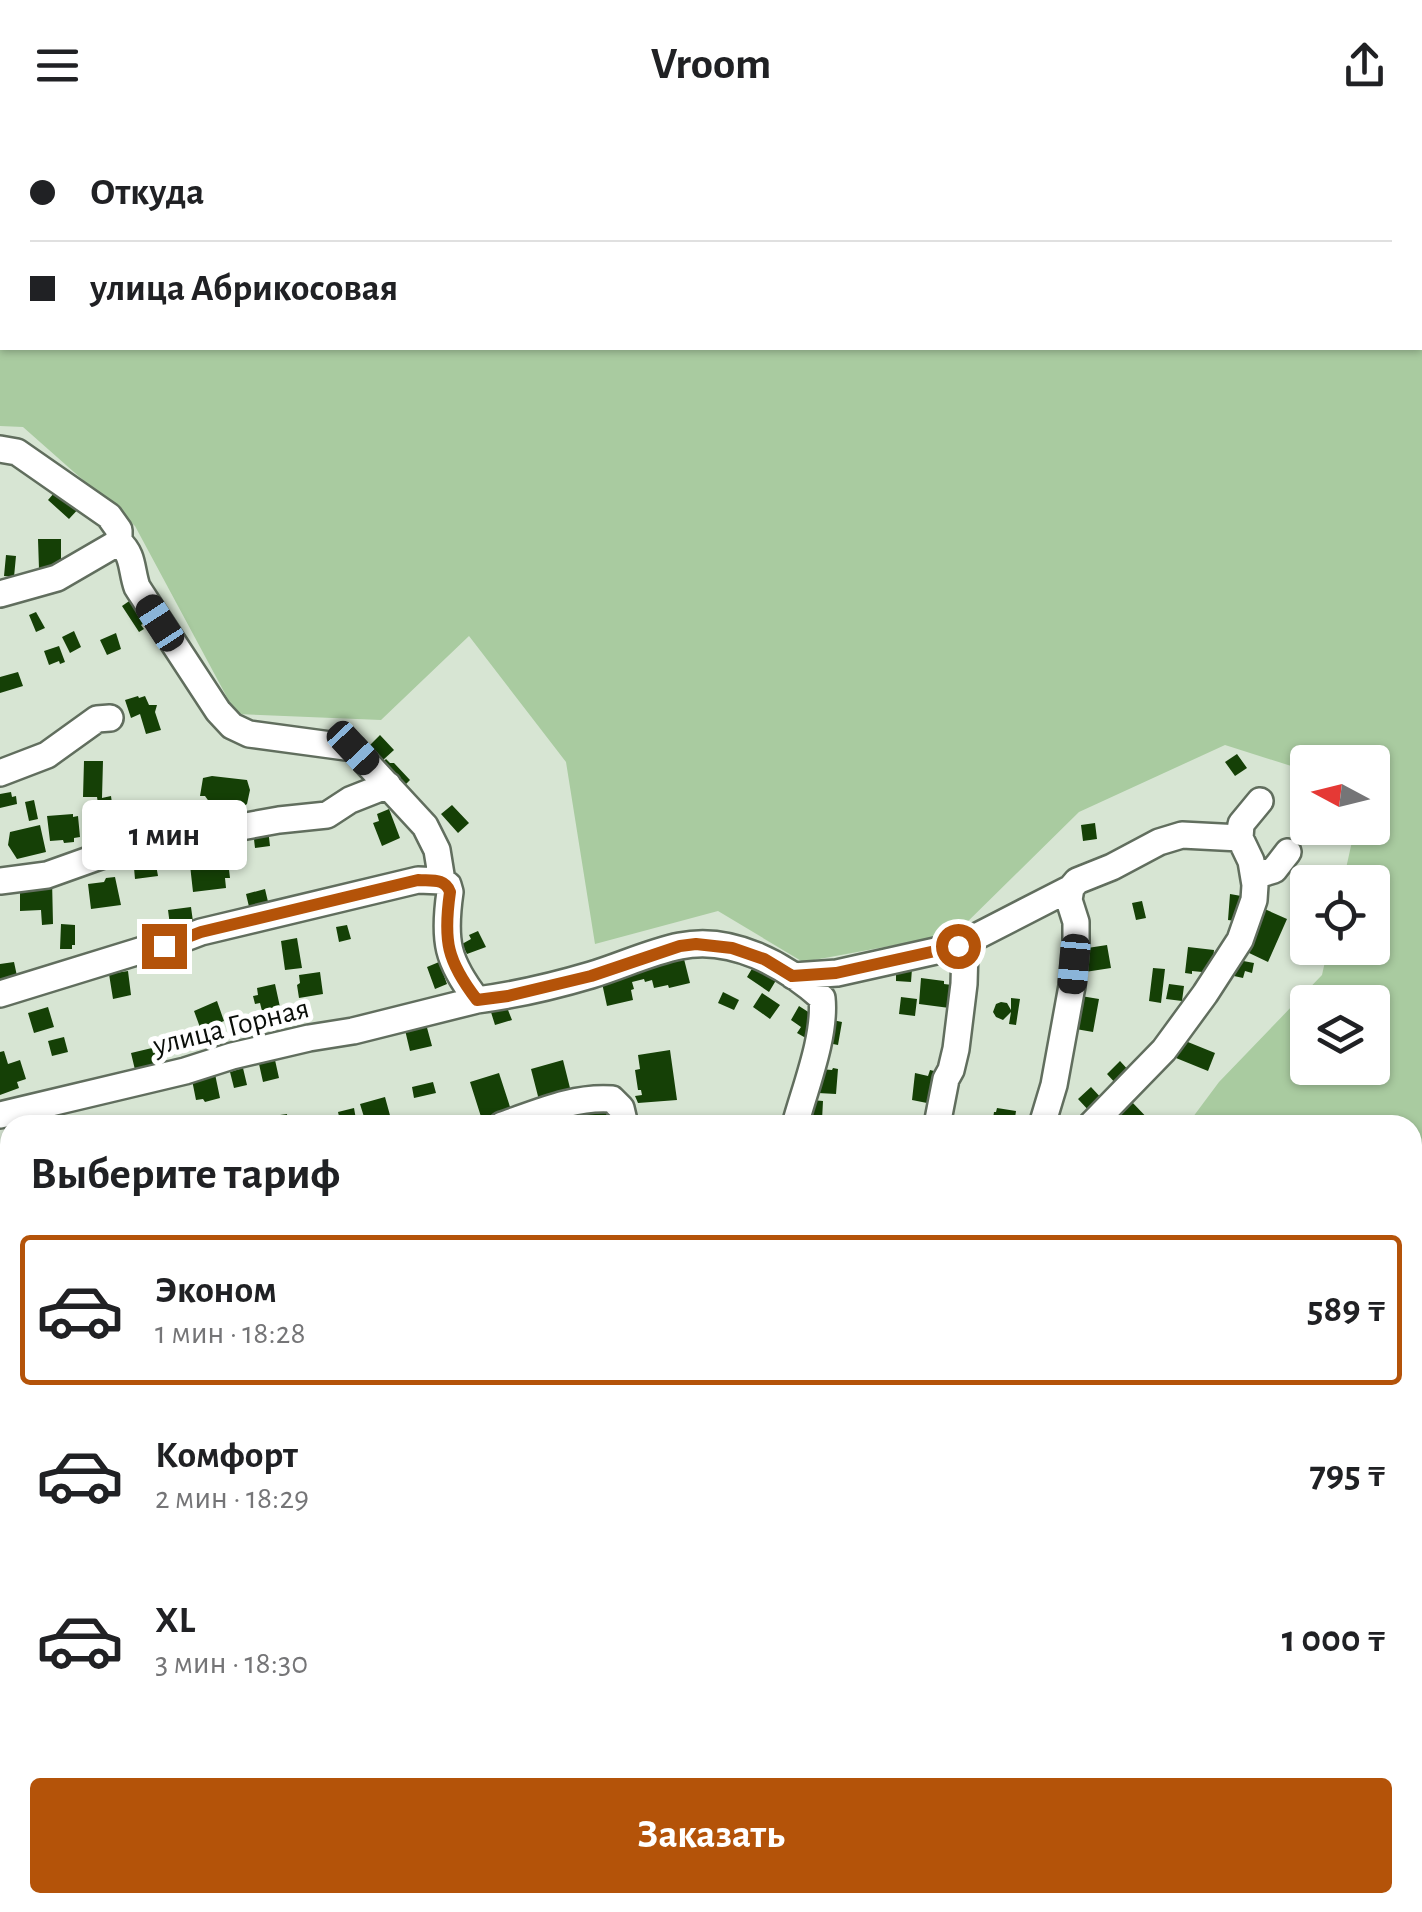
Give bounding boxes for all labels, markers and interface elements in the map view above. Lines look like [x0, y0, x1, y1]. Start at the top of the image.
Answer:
icon: menu [30, 38, 85, 93]
icon: share [1337, 38, 1392, 93]
text: Vroom [651, 42, 771, 87]
text: Откуда [90, 174, 204, 212]
text: улица Абрикосовая [90, 270, 398, 308]
car [131, 590, 189, 656]
car [322, 716, 384, 780]
north arrow [1290, 745, 1390, 845]
map controls [1290, 745, 1390, 1085]
callout: 1 мин [81, 801, 246, 871]
text: 1 мин [129, 819, 200, 851]
button: locate [1290, 865, 1390, 965]
route end [142, 924, 187, 969]
route start [936, 924, 981, 969]
car [1056, 933, 1092, 995]
button: layers [1290, 985, 1390, 1085]
street label: улица Горная [149, 993, 312, 1061]
text: Выберите тариф [30, 1152, 340, 1197]
icon: car [35, 1265, 125, 1355]
text: Эконом [155, 1272, 277, 1310]
text: 589 ₸ [1307, 1291, 1387, 1329]
text: 1 мин · 18:28 [155, 1317, 306, 1349]
icon: car [35, 1430, 125, 1520]
text: Комфорт [155, 1437, 298, 1475]
text: 795 ₸ [1309, 1456, 1387, 1494]
text: 2 мин · 18:29 [155, 1482, 309, 1514]
icon: car [35, 1595, 125, 1685]
text: XL [155, 1602, 195, 1640]
text: 1 000 ₸ [1282, 1621, 1387, 1659]
text: 3 мин · 18:30 [155, 1647, 308, 1679]
button: Заказать [30, 1778, 1392, 1893]

